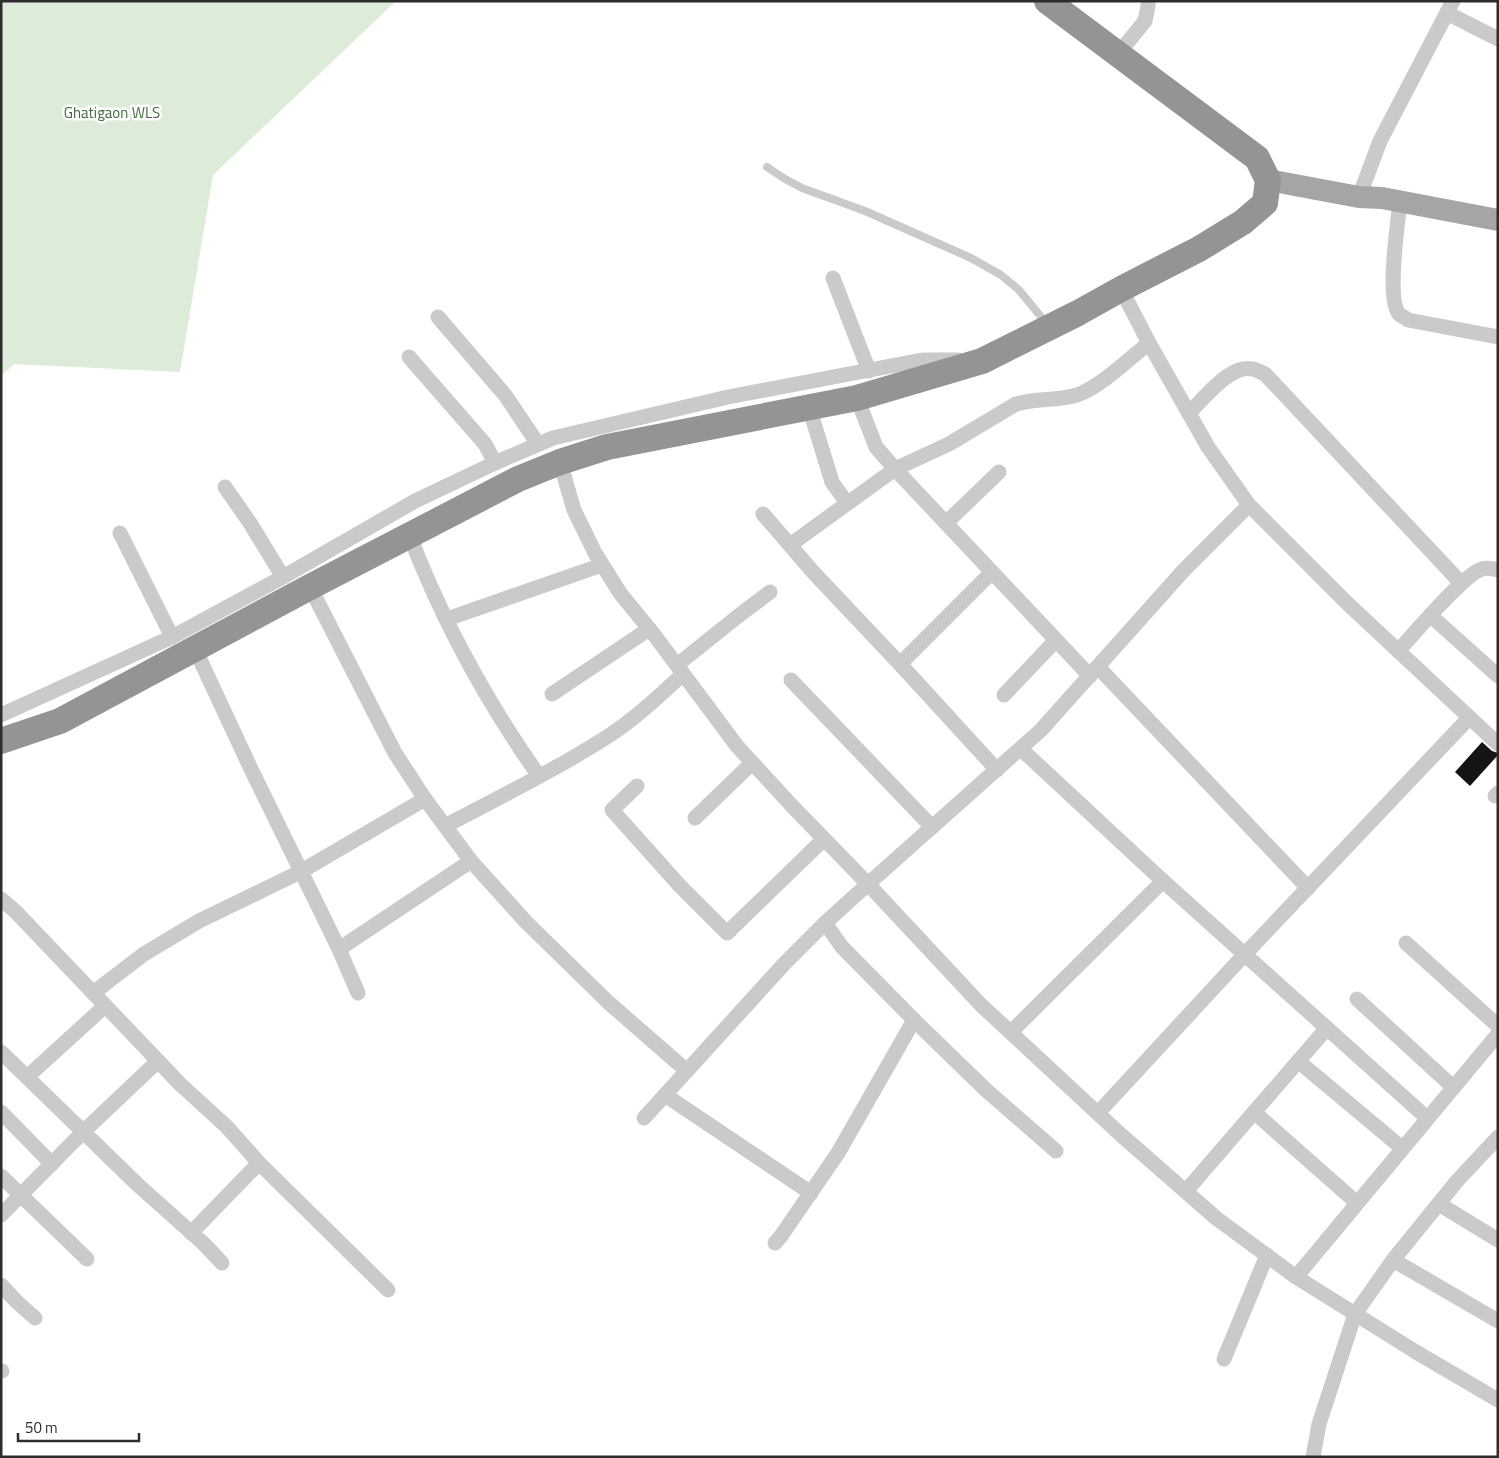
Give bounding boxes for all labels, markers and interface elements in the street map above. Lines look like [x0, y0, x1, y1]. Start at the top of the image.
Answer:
park label: Ghatigaon WLS [64, 101, 160, 124]
scale bar [18, 1410, 139, 1442]
text: 50 m [25, 1416, 58, 1439]

